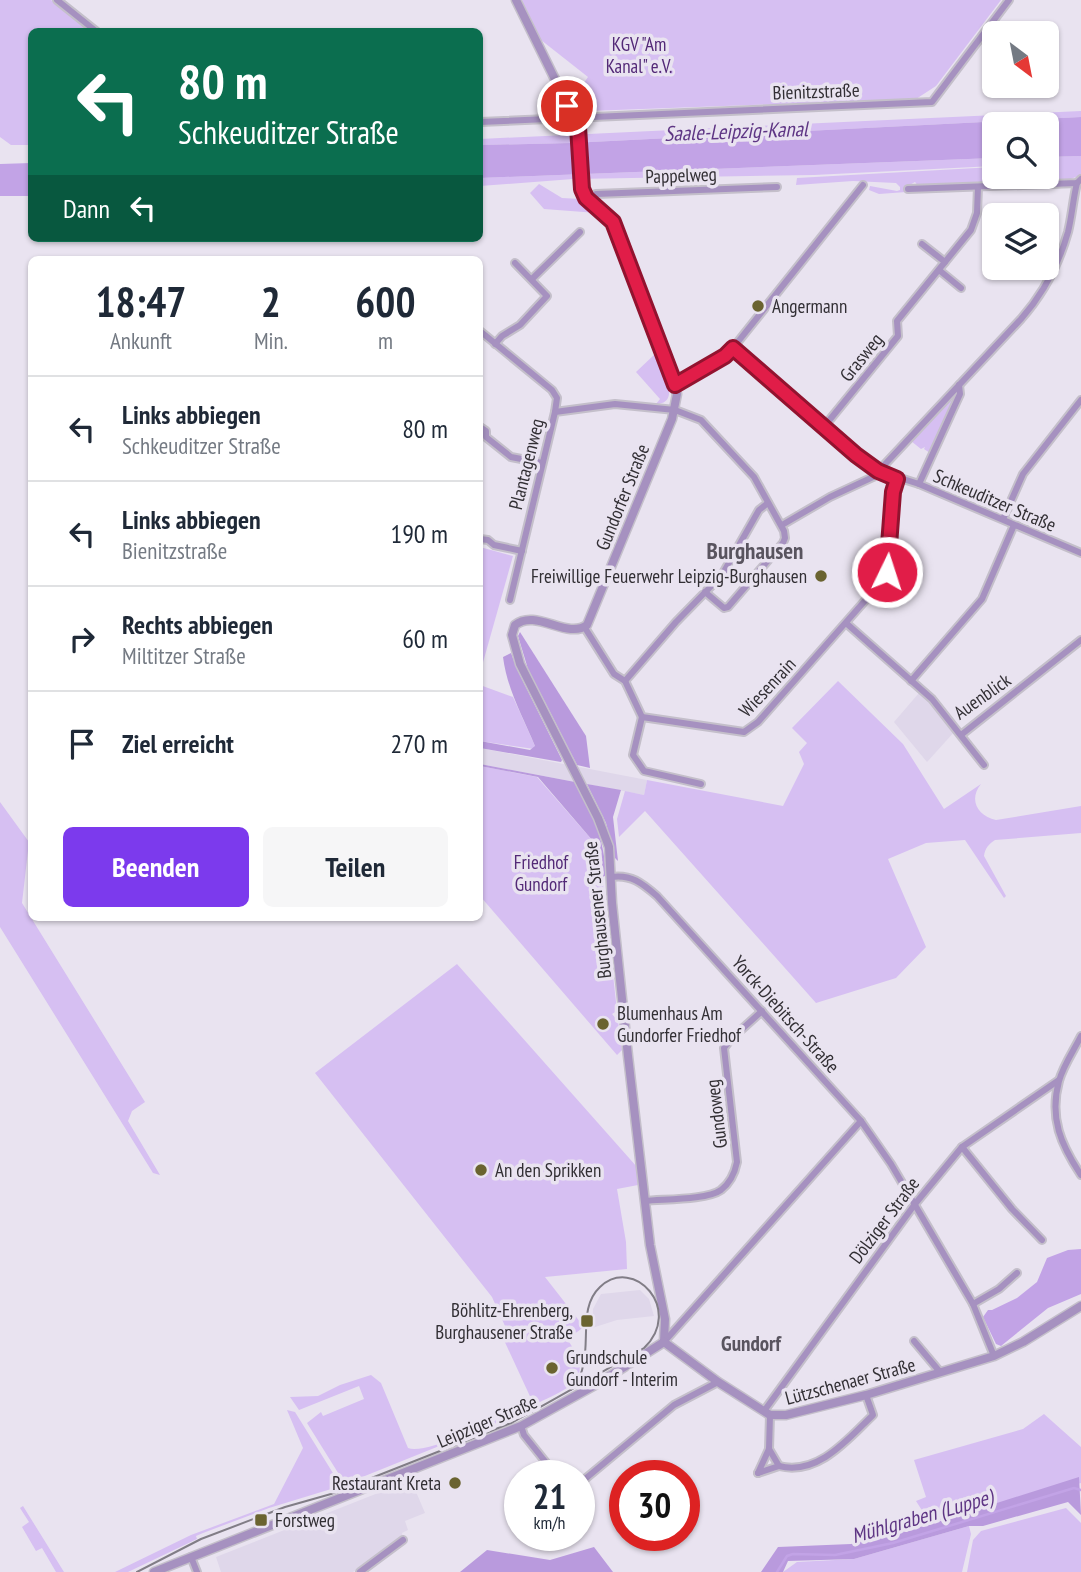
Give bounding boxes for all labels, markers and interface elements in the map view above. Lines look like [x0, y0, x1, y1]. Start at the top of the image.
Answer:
north arrow [982, 21, 1059, 98]
map controls [982, 21, 1059, 280]
park label: KGV "Am Kanal" e.V. [606, 32, 672, 78]
text: 80 m [178, 49, 267, 113]
icon: left [63, 56, 154, 147]
pin [537, 76, 597, 136]
street label: Bienitzstraße [772, 77, 860, 105]
icon: arrive [548, 87, 586, 125]
text: Schkeuditzer Straße [178, 111, 399, 153]
button: search [982, 112, 1059, 189]
water label: Saale-Leipzig-Kanal [664, 115, 810, 147]
street label: Pappelweg [645, 162, 717, 188]
icon: left [124, 189, 162, 227]
text: Dann [63, 192, 110, 225]
button: layers [982, 203, 1059, 280]
text: 18:47 [96, 274, 186, 329]
text: 2 [261, 274, 281, 329]
text: 600 [355, 274, 415, 329]
place label: Angermann [772, 294, 847, 318]
marker: Angermann [750, 298, 766, 314]
text: Ankunft [110, 326, 172, 355]
text: Min. [254, 326, 288, 355]
text: m [378, 326, 393, 355]
street label: Grasweg [834, 328, 888, 386]
text: Links abbiegen [122, 398, 261, 431]
icon: left [63, 410, 101, 448]
text: 80 m [402, 412, 448, 445]
street label: Plantagenweg [503, 416, 549, 512]
text: Schkeuditzer Straße [122, 431, 281, 460]
street label: Gundorfer Straße [590, 440, 654, 554]
street label: Schkeuditzer Straße [930, 463, 1060, 537]
text: Links abbiegen [122, 503, 261, 536]
icon: left [63, 515, 101, 553]
text: 190 m [390, 517, 448, 550]
position arrow [850, 535, 924, 609]
text: Bienitzstraße [122, 536, 227, 565]
district label: Burghausen [707, 536, 803, 565]
place label: Freiwillige Feuerwehr Leipzig-Burghausen [531, 564, 807, 588]
marker: Freiwillige Feuerwehr Leipzig-Burghausen [813, 568, 829, 584]
text: Rechts abbiegen [122, 608, 273, 641]
icon: right [63, 620, 101, 658]
text: 60 m [402, 622, 448, 655]
text: Miltitzer Straße [122, 641, 246, 670]
street label: Wiesenrain [733, 652, 801, 722]
street label: Auenblick [949, 667, 1016, 724]
icon: arrive [63, 725, 101, 763]
text: Ziel erreicht [122, 727, 234, 760]
text: 270 m [390, 727, 448, 760]
button: Beenden [63, 827, 249, 907]
button: Teilen [263, 827, 448, 907]
street label: Burghausener Straße [578, 840, 616, 980]
park label: Friedhof Gundorf [514, 850, 569, 896]
street label: Yorck-Diebitsch-Straße [727, 950, 845, 1078]
place label: Blumenhaus Am Gundorfer Friedhof [617, 1001, 742, 1047]
marker: Blumenhaus Am Gundorfer Friedhof [595, 1016, 611, 1032]
street label: Gundoweg [700, 1078, 732, 1150]
place label: An den Sprikken [495, 1158, 601, 1182]
marker: An den Sprikken [473, 1162, 489, 1178]
street label: Dölziger Straße [844, 1172, 924, 1268]
place label: Böhlitz-Ehrenberg, Burghausener Straße [435, 1298, 573, 1344]
marker: Böhlitz-Ehrenberg, Burghausener Straße [579, 1313, 595, 1329]
district label: Gundorf [721, 1330, 782, 1357]
place label: Grundschule Gundorf - Interim [566, 1345, 678, 1391]
street label: Lützschenaer Straße [782, 1352, 918, 1410]
marker: Grundschule Gundorf - Interim [544, 1360, 560, 1376]
street label: Leipziger Straße [433, 1389, 541, 1453]
speed limit sign: 30 [609, 1460, 700, 1551]
place label: Restaurant Kreta [332, 1471, 441, 1495]
text: 21 [533, 1473, 566, 1519]
marker: Restaurant Kreta [447, 1475, 463, 1491]
water label: Mühlgraben (Luppe) [848, 1482, 998, 1549]
place label: Forstweg [275, 1508, 335, 1532]
text: km/h [534, 1511, 565, 1534]
marker: Forstweg [253, 1512, 269, 1528]

